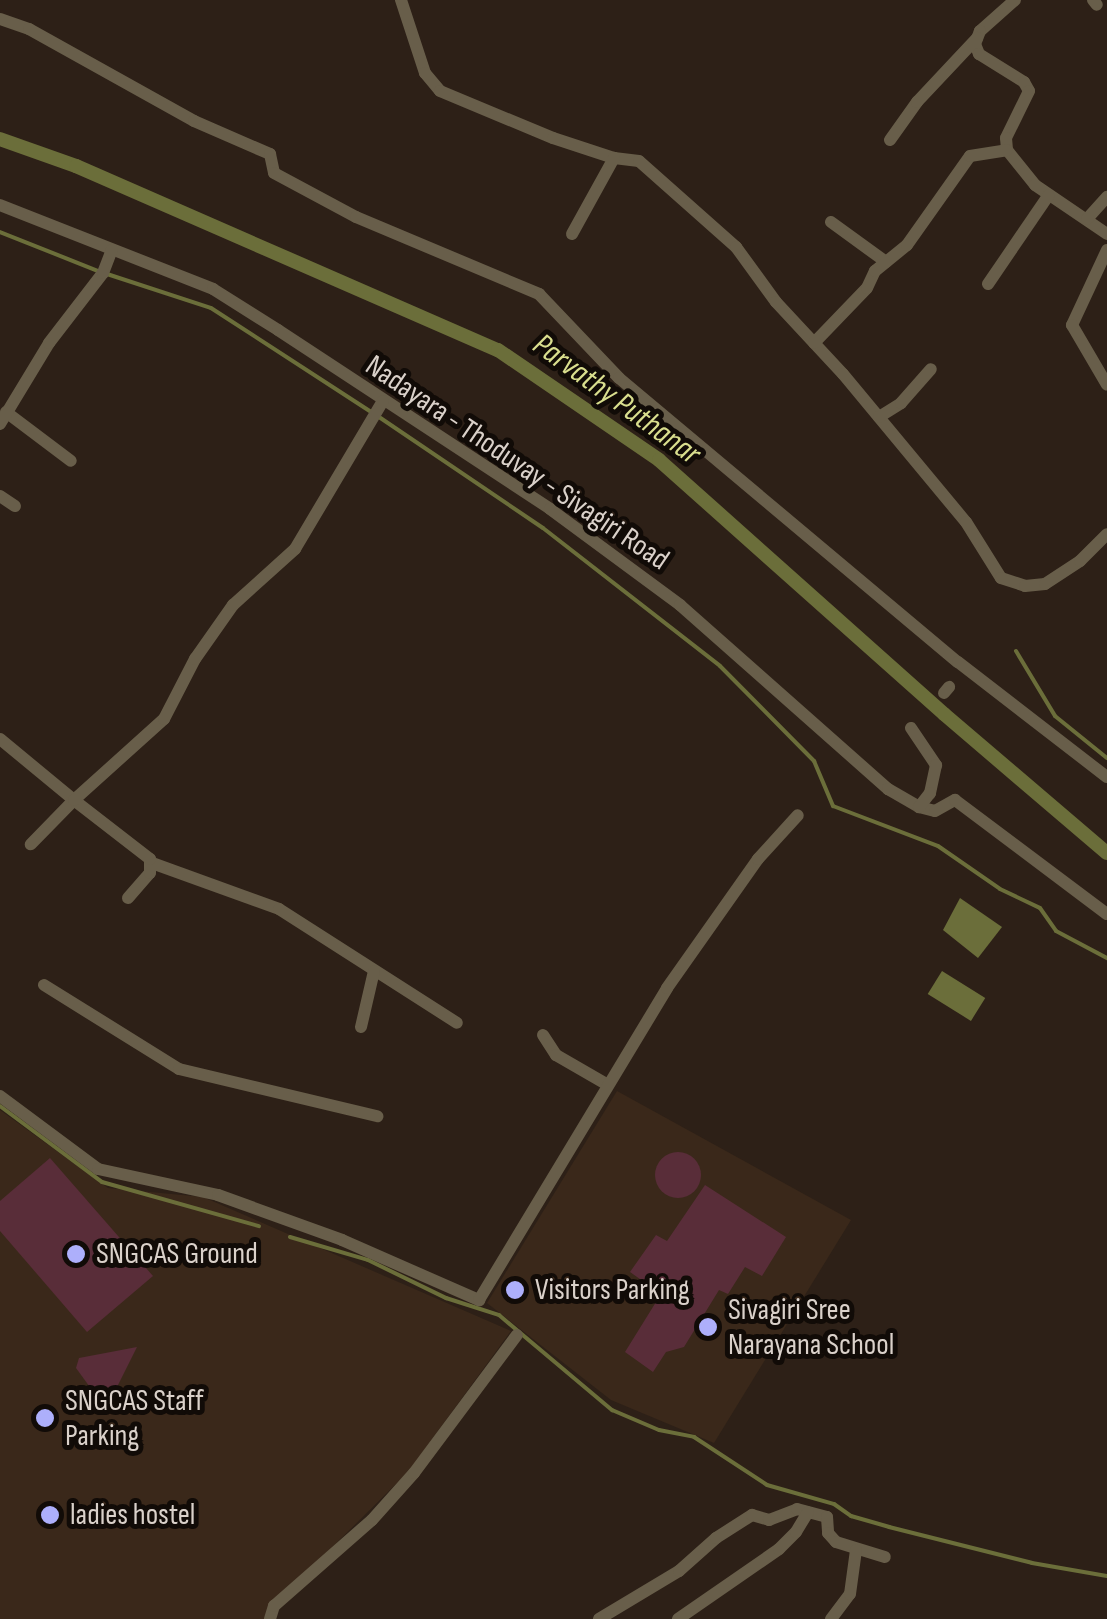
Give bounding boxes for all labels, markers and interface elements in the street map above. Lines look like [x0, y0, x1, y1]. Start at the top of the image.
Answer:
water label: Parvathy Puthanar [525, 326, 707, 474]
street label: Nadayara - Thoduvay - Sivagiri Road [358, 348, 676, 578]
place label: SNGCAS Ground [96, 1236, 258, 1272]
marker: SNGCAS Ground [65, 1243, 87, 1265]
place label: Visitors Parking [535, 1272, 690, 1308]
marker: Visitors Parking [504, 1279, 526, 1301]
place label: Sivagiri Sree Narayana School [728, 1292, 894, 1362]
marker: Sivagiri Sree Narayana School [697, 1316, 719, 1338]
place label: SNGCAS Staff Parking [65, 1383, 204, 1454]
marker: SNGCAS Staff Parking [34, 1407, 56, 1429]
place label: ladies hostel [70, 1497, 195, 1533]
marker: ladies hostel [39, 1504, 61, 1526]

